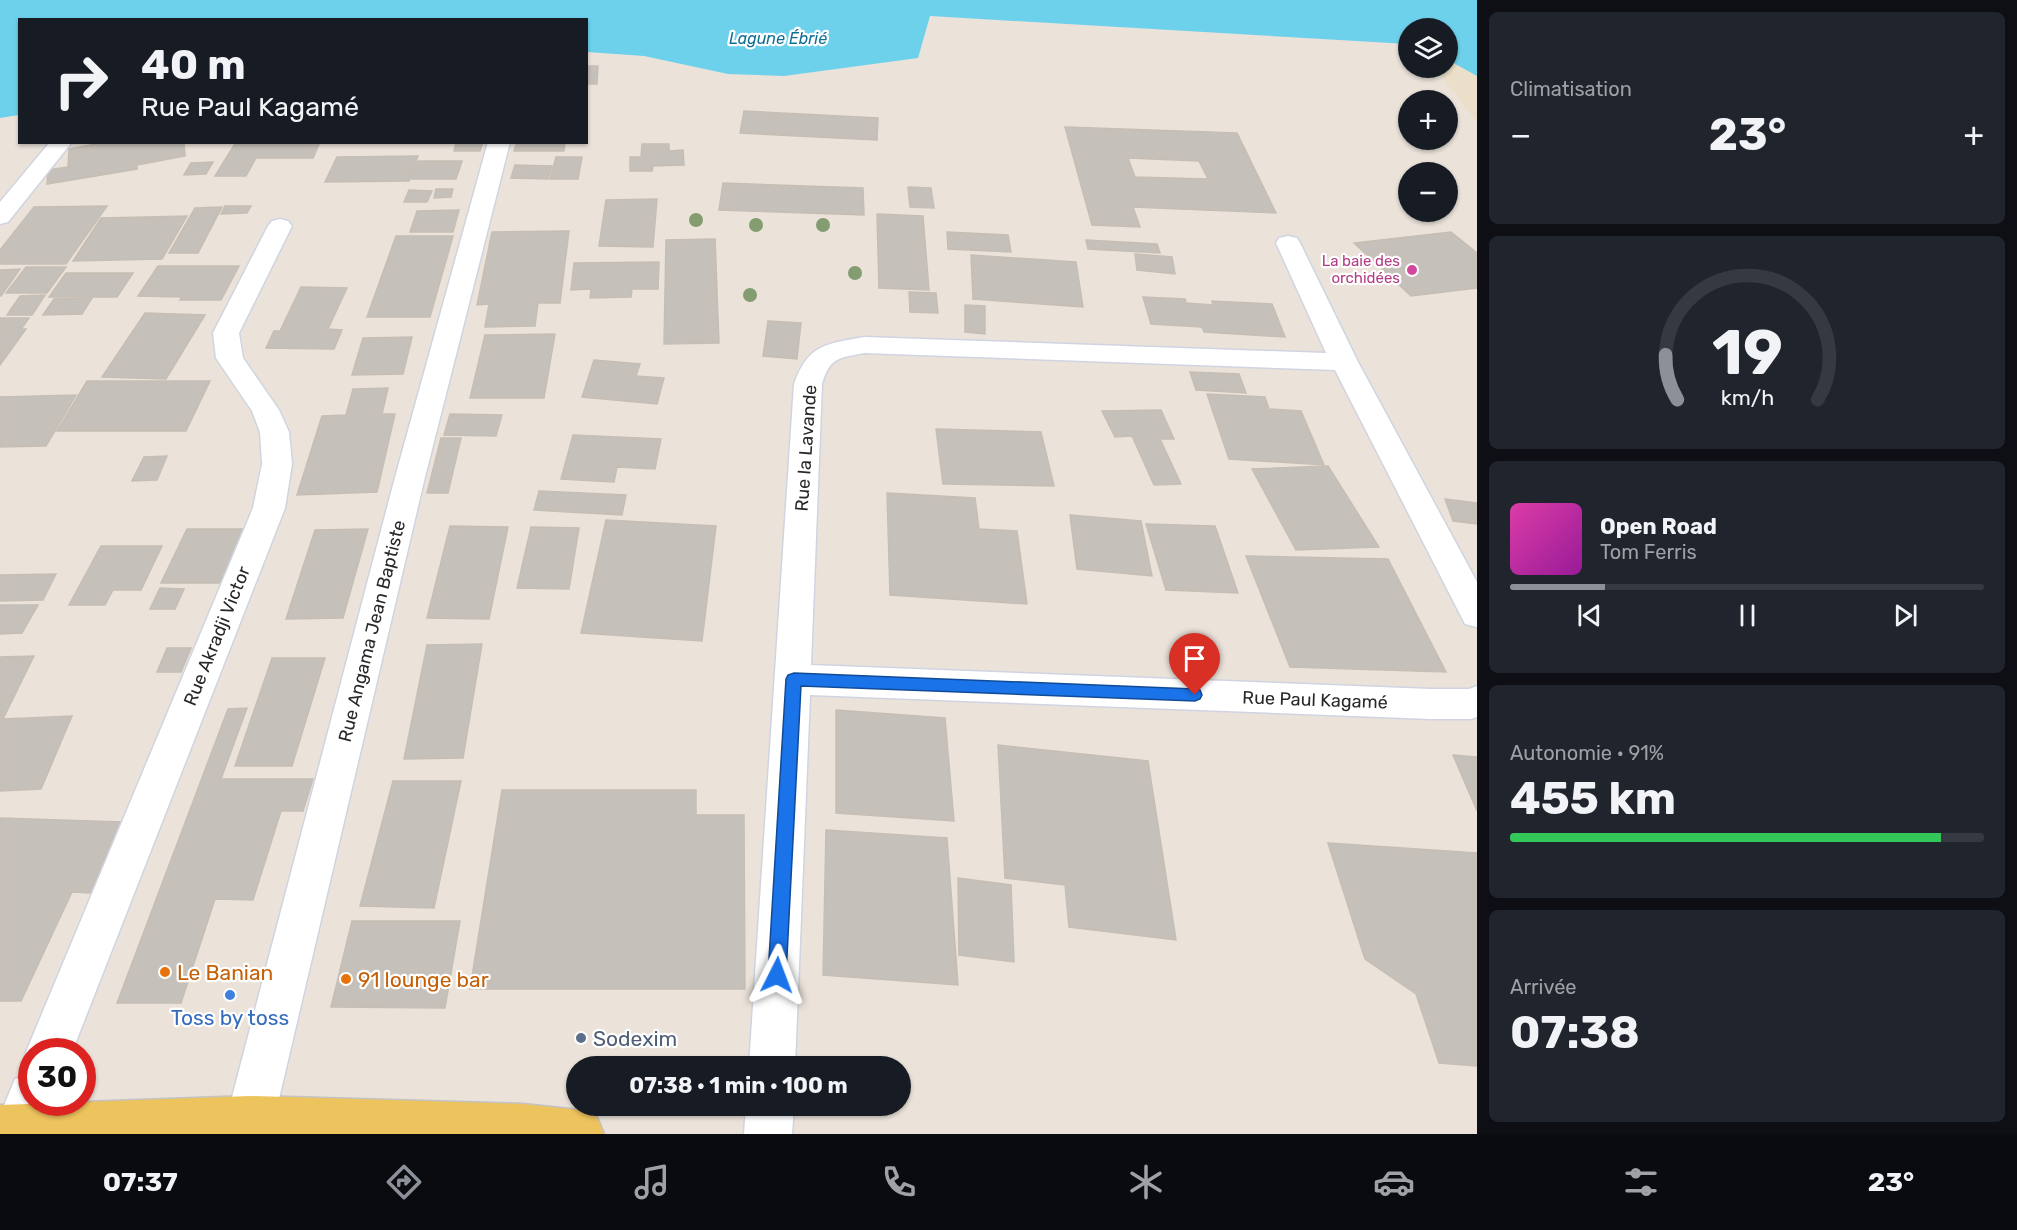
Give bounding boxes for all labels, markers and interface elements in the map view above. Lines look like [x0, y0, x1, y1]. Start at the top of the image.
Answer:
map controls [1398, 18, 1458, 222]
button: layers [1398, 18, 1458, 78]
water label: Lagune Ébrié [729, 29, 827, 48]
text: 40 m [141, 40, 246, 90]
icon: right [42, 42, 120, 120]
text: Climatisation [1510, 77, 1632, 101]
button: + [1398, 90, 1458, 150]
text: Rue Paul Kagamé [141, 91, 359, 123]
text: 23° [1709, 108, 1786, 161]
text: − [1510, 115, 1531, 154]
text: + [1963, 115, 1984, 154]
button: − [1398, 162, 1458, 222]
place label: La baie des orchidées [1322, 252, 1400, 287]
marker: La baie des orchidées [1405, 263, 1419, 277]
text: 19 [1711, 316, 1783, 390]
street label: Rue la Lavande [791, 384, 821, 512]
text: km/h [1720, 385, 1774, 410]
text: Open Road [1600, 513, 1717, 540]
street label: Rue Angama Jean Baptiste [334, 518, 410, 744]
text: Tom Ferris [1600, 540, 1697, 564]
street label: Rue Akradji Victor [179, 563, 255, 709]
icon: previous [1573, 599, 1606, 632]
icon: pause [1731, 599, 1764, 632]
icon: next [1889, 599, 1922, 632]
pin [1169, 633, 1220, 695]
icon: arrive [1178, 642, 1211, 675]
street label: Rue Paul Kagamé [1242, 686, 1388, 714]
text: Autonomie · 91% [1510, 741, 1664, 765]
text: 455 km [1510, 772, 1676, 825]
position arrow [745, 943, 809, 1007]
place label: Le Banian [177, 960, 273, 985]
marker: Le Banian [158, 965, 172, 979]
place label: 91 lounge bar [358, 967, 489, 992]
marker: 91 lounge bar [339, 972, 353, 986]
text: Arrivée [1510, 975, 1577, 999]
marker: Toss by toss [223, 988, 237, 1002]
place label: Toss by toss [171, 1005, 289, 1030]
text: 07:38 [1510, 1006, 1640, 1059]
place label: Sodexim [593, 1026, 677, 1051]
marker: Sodexim [574, 1031, 588, 1045]
speed limit sign: 30 [18, 1038, 96, 1116]
text: 07:38 · 1 min · 100 m [629, 1072, 848, 1099]
icon: directions [383, 1161, 425, 1203]
icon: music [631, 1161, 673, 1203]
icon: phone [878, 1161, 920, 1203]
icon: climate [1125, 1161, 1167, 1203]
icon: car [1373, 1161, 1415, 1203]
icon: filters [1620, 1161, 1662, 1203]
text: 07:37 [103, 1166, 178, 1198]
text: 23° [1868, 1166, 1914, 1198]

